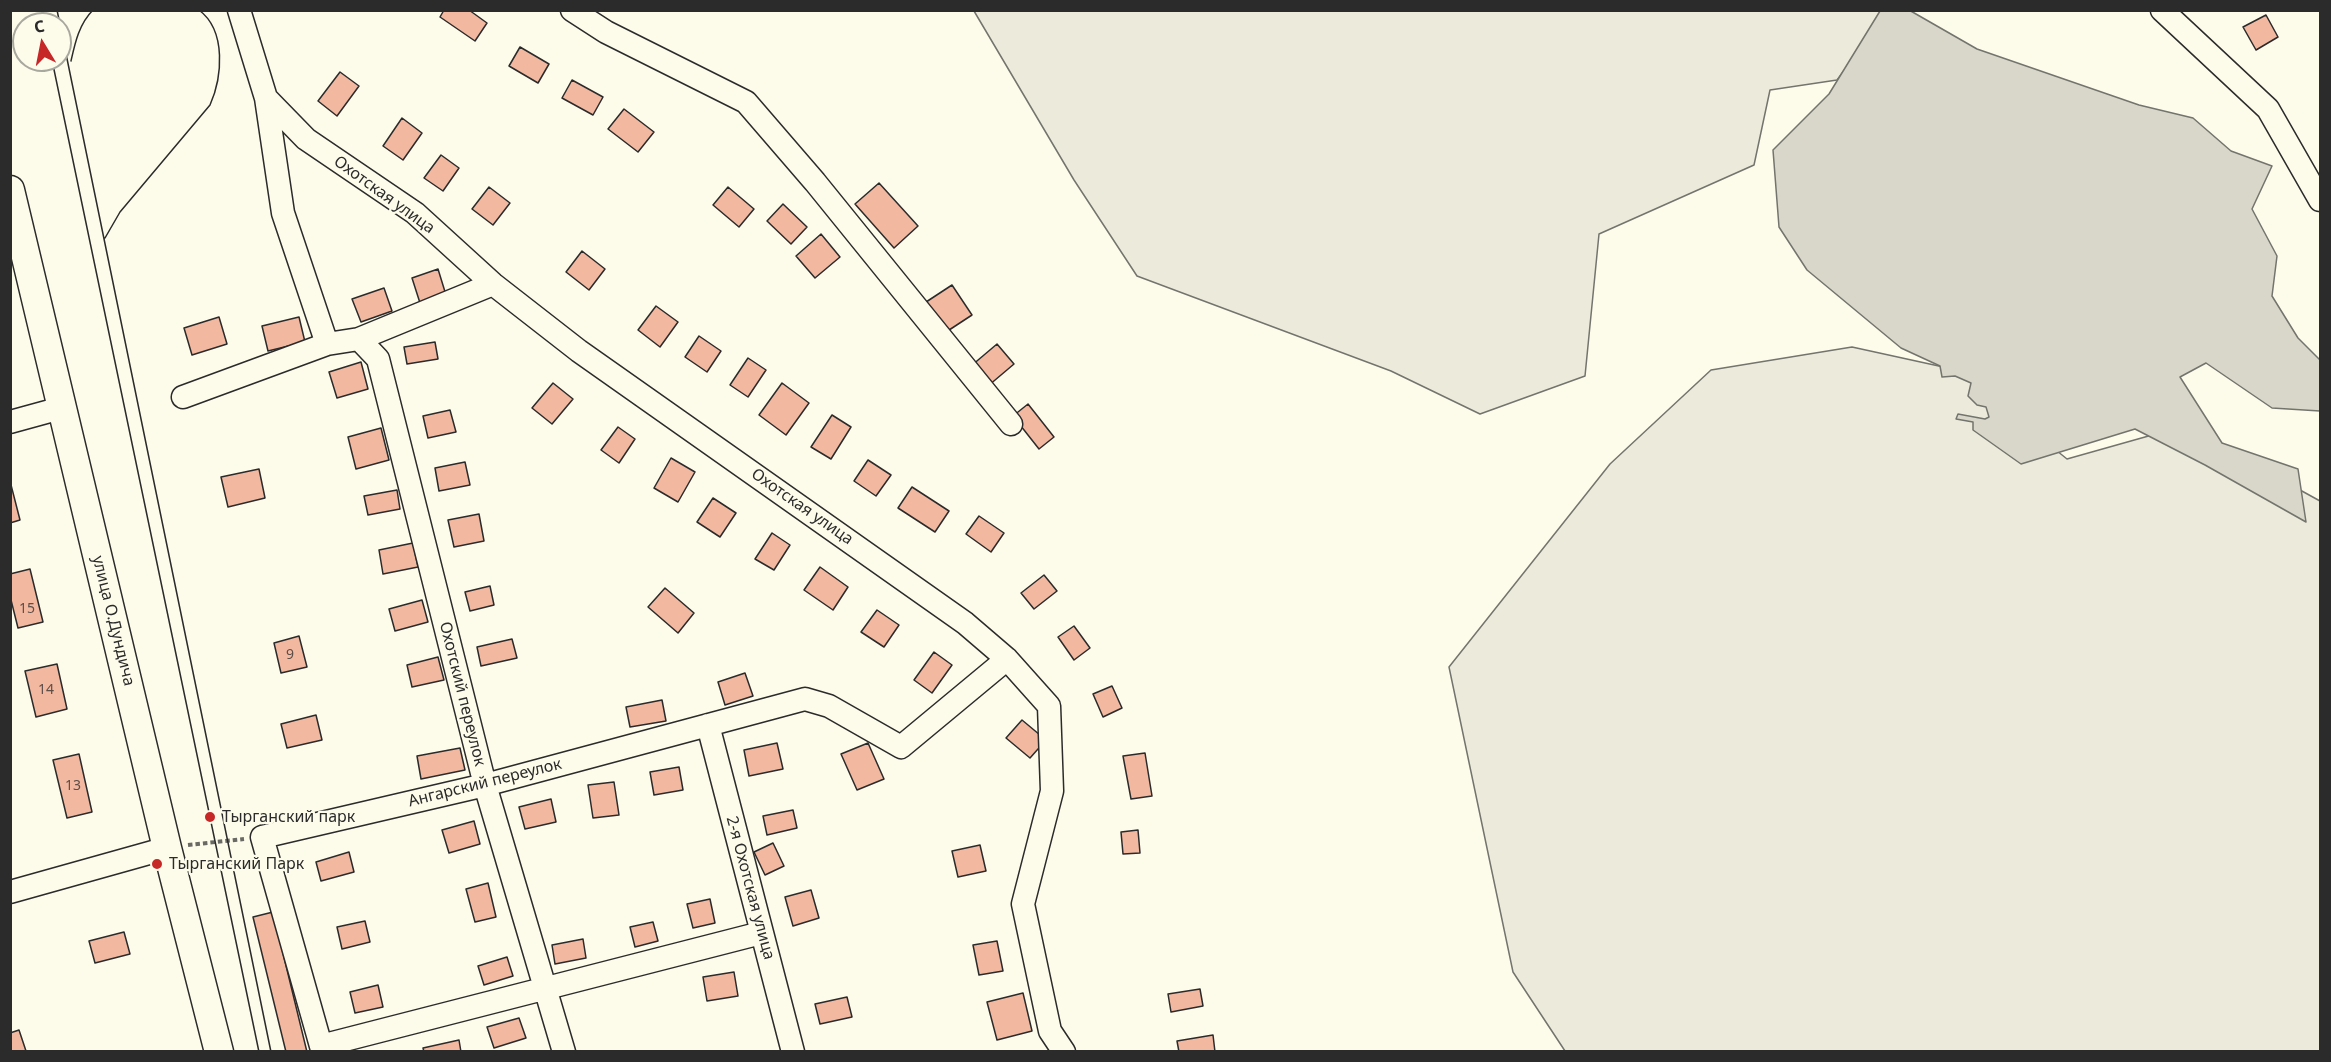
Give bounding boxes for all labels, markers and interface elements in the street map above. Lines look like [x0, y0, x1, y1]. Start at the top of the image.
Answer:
north arrow [12, 12, 72, 72]
text: С [32, 15, 46, 38]
street label: Охотская улица [330, 152, 438, 238]
street label: Охотская улица [747, 465, 857, 549]
street label: улица О.Дундича [88, 554, 138, 688]
house number: 15 [19, 601, 35, 617]
street label: Охотский переулок [435, 620, 489, 768]
house number: 9 [286, 647, 294, 663]
house number: 14 [38, 682, 54, 698]
street label: Ангарский переулок [406, 755, 564, 811]
house number: 13 [65, 778, 81, 794]
place label: Тырганский парк [222, 807, 355, 827]
marker: Тырганский парк [203, 810, 217, 824]
street label: 2-я Охотская улица [722, 814, 778, 962]
place label: Тырганский Парк [169, 854, 304, 874]
marker: Тырганский Парк [150, 857, 164, 871]

